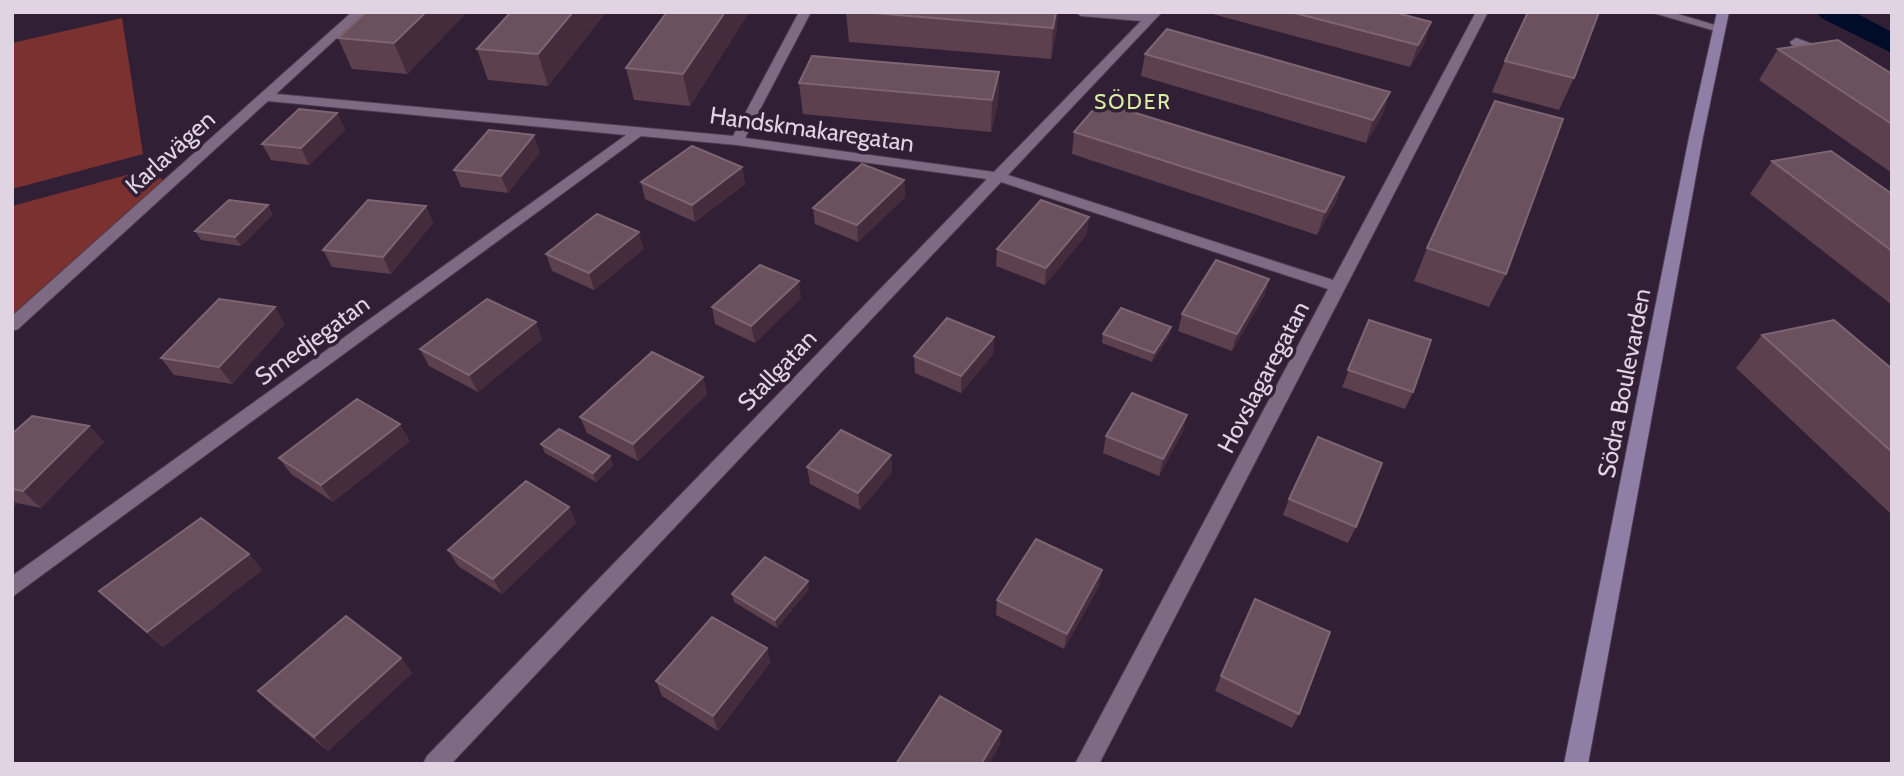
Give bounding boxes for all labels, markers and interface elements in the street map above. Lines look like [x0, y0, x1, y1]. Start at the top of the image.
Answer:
district label: SÖDER [1094, 89, 1172, 114]
street label: Handskmakaregatan [708, 100, 916, 158]
street label: Karlavägen [119, 104, 221, 200]
street label: Södra Boulevarden [1591, 286, 1657, 480]
street label: Smedjegatan [249, 289, 375, 391]
street label: Hovslagaregatan [1211, 296, 1315, 458]
street label: Stallgatan [732, 324, 822, 416]

